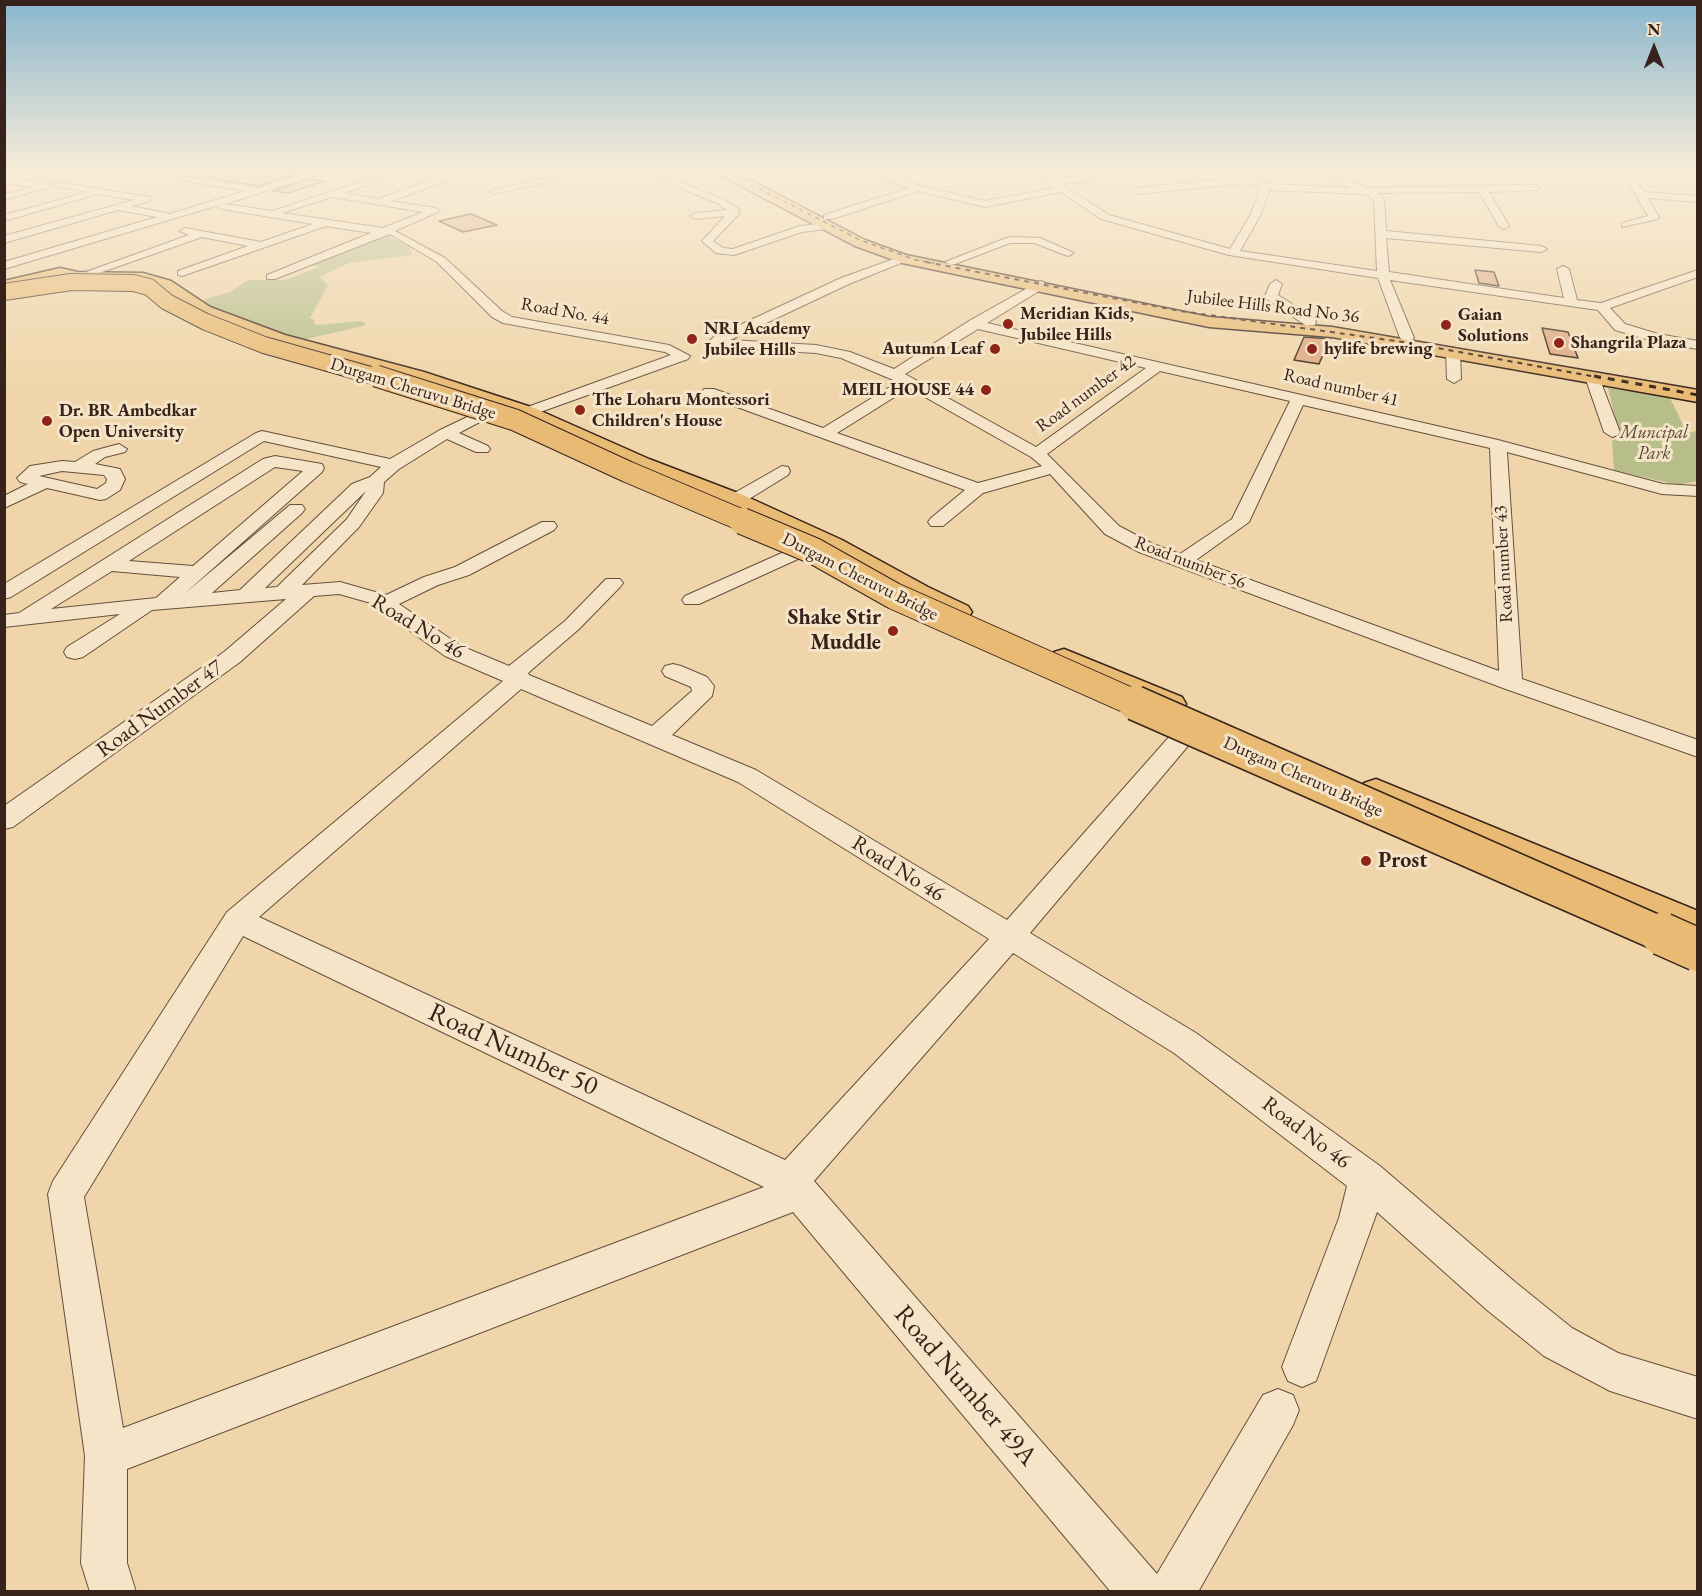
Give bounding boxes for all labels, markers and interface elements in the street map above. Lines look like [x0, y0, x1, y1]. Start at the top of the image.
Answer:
north arrow [1624, 18, 1684, 78]
text: N [1648, 19, 1660, 40]
street label: Jubilee Hills Road No 36 [1186, 286, 1360, 328]
street label: Road No. 44 [519, 294, 611, 330]
place label: Meridian Kids, Jubilee Hills [1020, 303, 1134, 346]
place label: Gaian Solutions [1458, 304, 1529, 346]
marker: Meridian Kids, Jubilee Hills [1001, 317, 1015, 331]
place label: NRI Academy Jubilee Hills [704, 318, 811, 360]
marker: Gaian Solutions [1439, 318, 1453, 332]
marker: NRI Academy Jubilee Hills [685, 332, 699, 346]
place label: Shangrila Plaza [1571, 332, 1686, 354]
marker: Shangrila Plaza [1552, 336, 1566, 350]
place label: Autumn Leaf [882, 338, 983, 360]
place label: hylife brewing [1324, 338, 1432, 360]
marker: Autumn Leaf [988, 342, 1002, 356]
marker: hylife brewing [1305, 342, 1319, 356]
street label: Road number 42 [1032, 351, 1140, 437]
street label: Durgam Cheruvu Bridge [328, 354, 498, 424]
street label: Road number 41 [1281, 364, 1401, 412]
place label: MEIL HOUSE 44 [842, 379, 974, 401]
marker: MEIL HOUSE 44 [979, 383, 993, 397]
place label: The Loharu Montessori Children's House [592, 389, 770, 432]
place label: Dr. BR Ambedkar Open University [59, 400, 197, 442]
marker: The Loharu Montessori Children's House [573, 403, 587, 417]
marker: Dr. BR Ambedkar Open University [40, 414, 54, 428]
park label: Muncipal Park [1620, 422, 1688, 464]
street label: Road number 43 [1490, 505, 1518, 623]
street label: Durgam Cheruvu Bridge [778, 528, 942, 626]
street label: Road number 56 [1131, 532, 1249, 594]
street label: Road No 46 [367, 589, 469, 665]
place label: Shake Stir Muddle [788, 605, 881, 656]
marker: Shake Stir Muddle [886, 624, 900, 638]
street label: Road Number 47 [92, 654, 228, 764]
street label: Durgam Cheruvu Bridge [1220, 732, 1386, 822]
street label: Road No 46 [847, 830, 949, 908]
place label: Prost [1378, 848, 1427, 874]
marker: Prost [1359, 854, 1373, 868]
street label: Road Number 50 [423, 997, 603, 1103]
street label: Road No 46 [1256, 1091, 1356, 1175]
street label: Road Number 49A [887, 1299, 1043, 1473]

